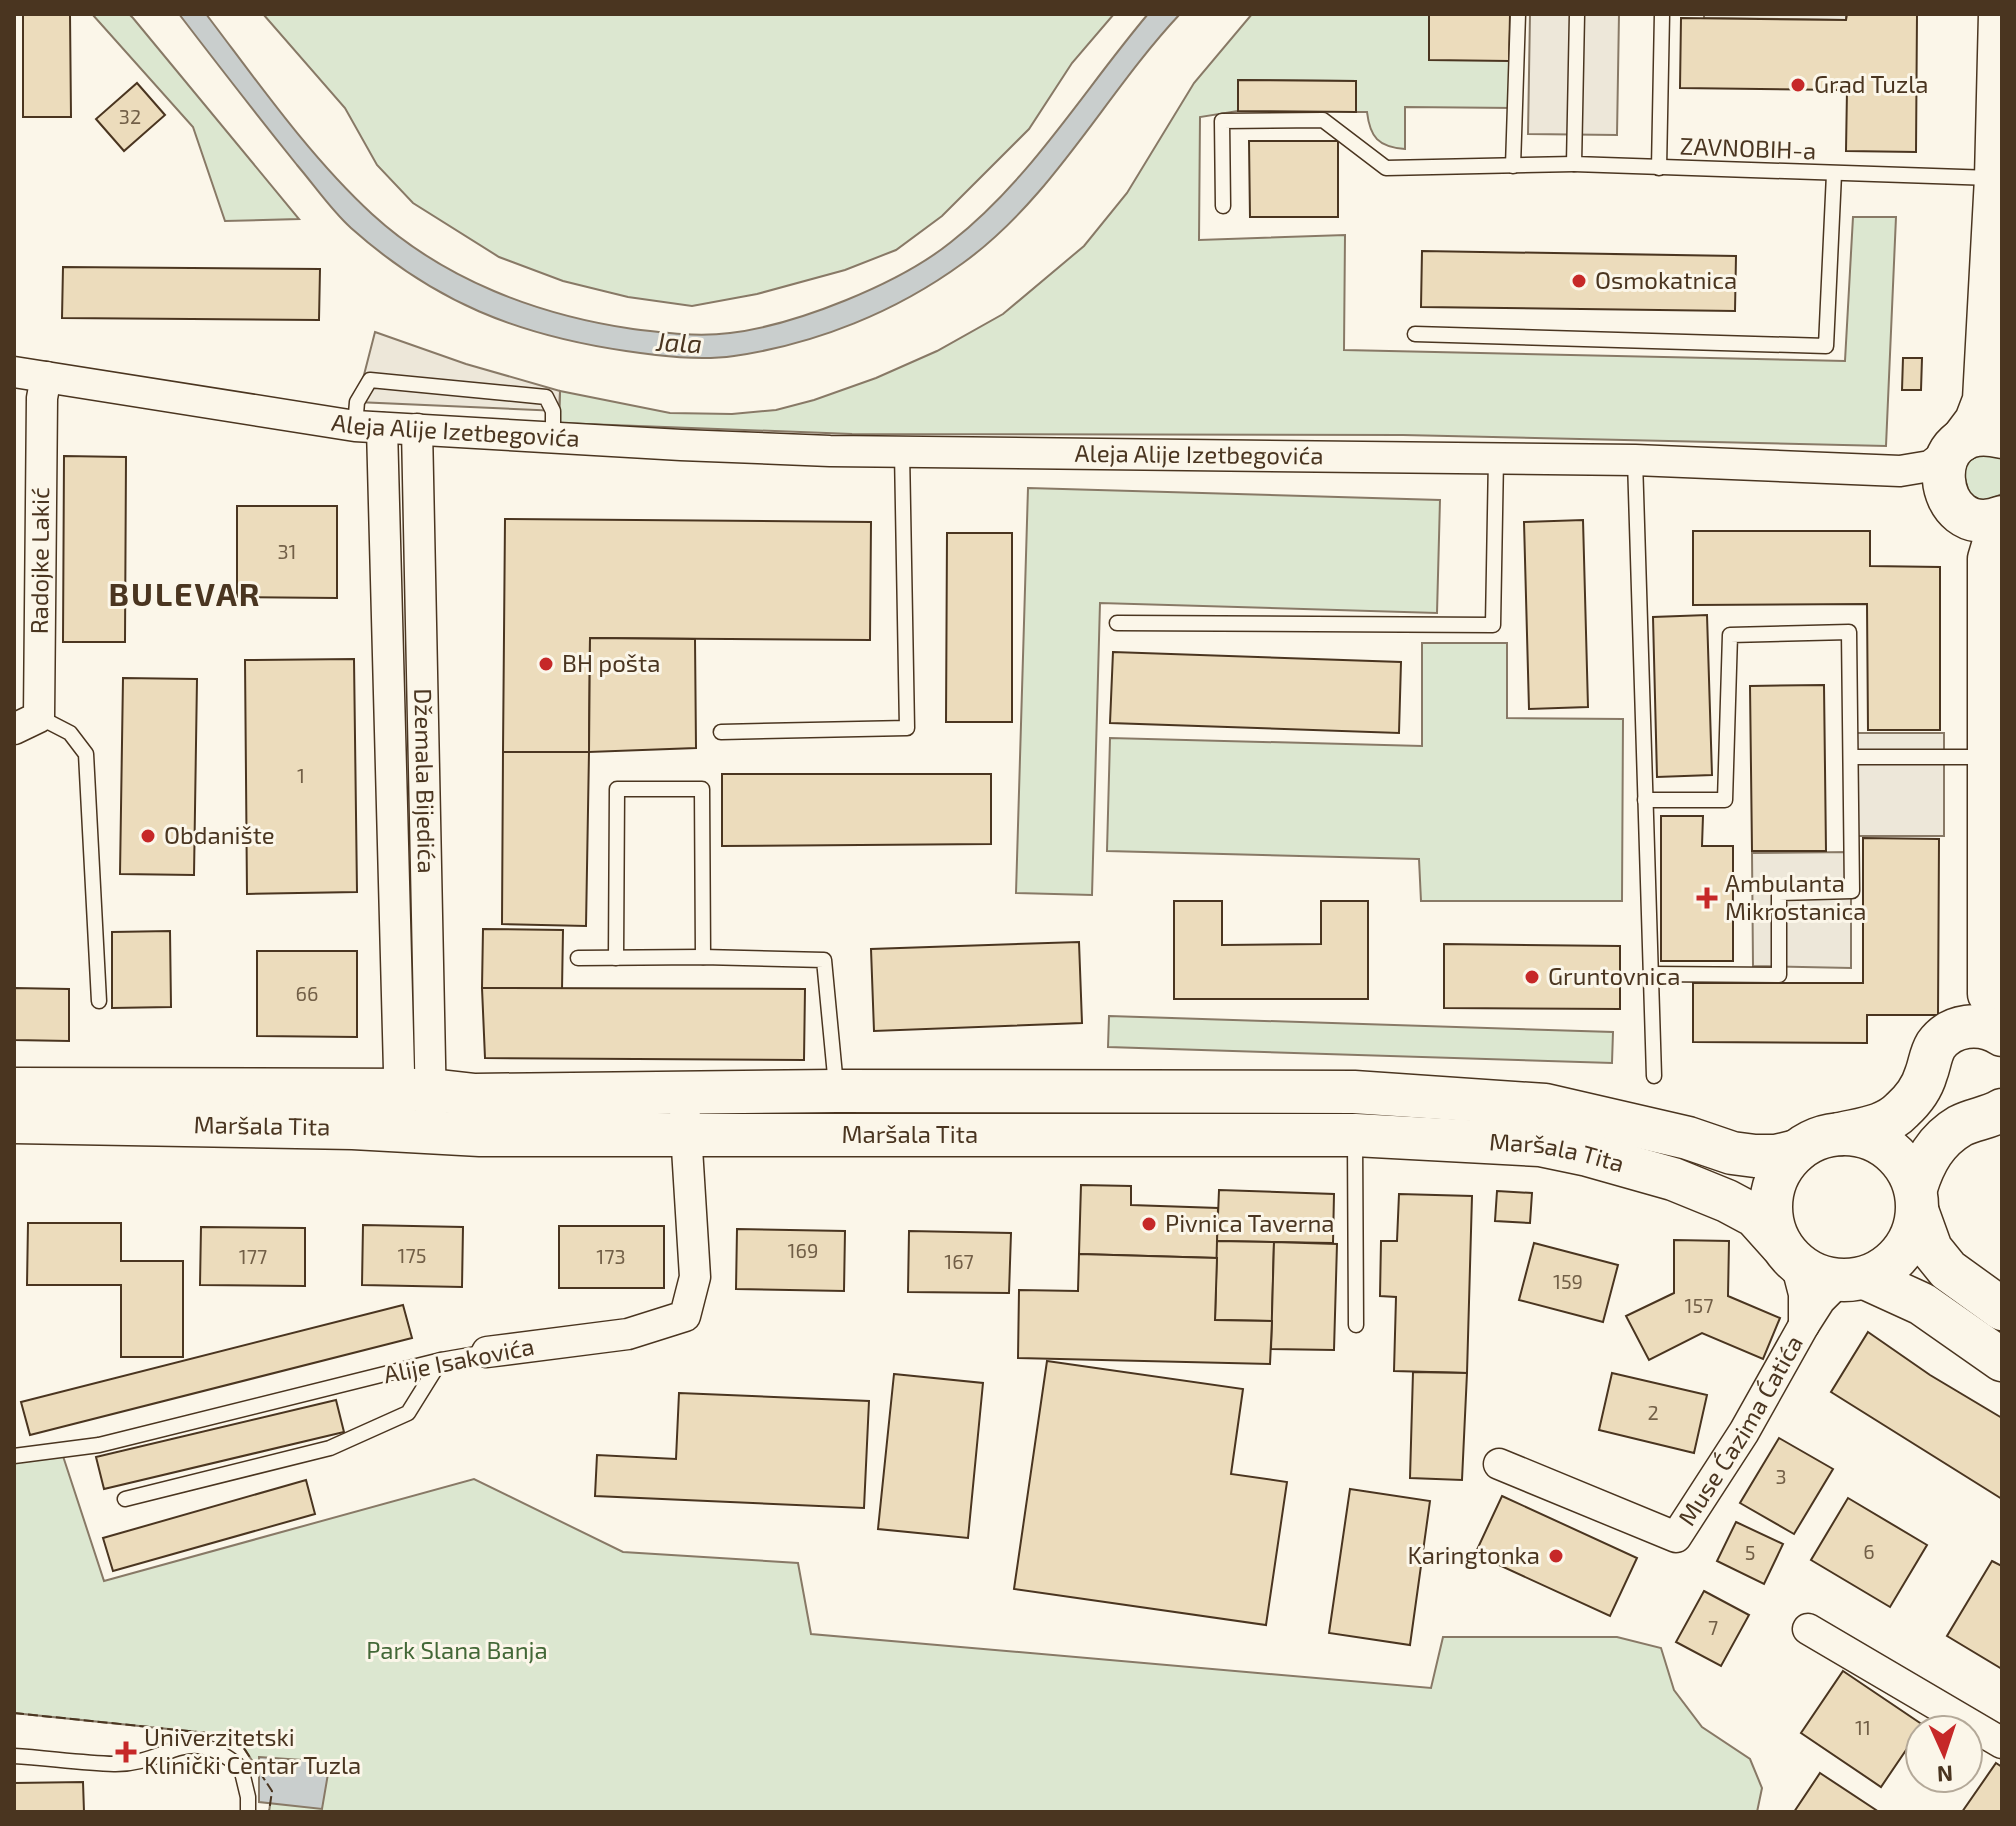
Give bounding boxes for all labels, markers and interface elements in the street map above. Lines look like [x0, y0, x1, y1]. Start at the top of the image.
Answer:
place label: Grad Tuzla [1814, 69, 1928, 98]
marker: Grad Tuzla [1789, 76, 1807, 94]
house number: 32 [119, 104, 141, 128]
street label: ZAVNOBIH-a [1679, 131, 1817, 164]
place label: Osmokatnica [1595, 265, 1737, 294]
marker: Osmokatnica [1570, 272, 1588, 290]
water label: Jala [654, 325, 703, 358]
street label: Aleja Alije Izetbegovića [330, 406, 581, 452]
street label: Aleja Alije Izetbegovića [1075, 438, 1324, 470]
street label: Radojke Lakić [24, 487, 54, 634]
house number: 31 [277, 539, 297, 563]
district label: BULEVAR [108, 574, 262, 612]
place label: BH pošta [562, 648, 660, 677]
marker: BH pošta [537, 655, 555, 673]
street label: Džemala Bijedića [409, 688, 442, 874]
house number: 1 [297, 763, 305, 787]
place label: Obdanište [164, 820, 275, 849]
marker: Obdanište [139, 827, 157, 845]
place label: Ambulanta Mikrostanica [1725, 868, 1866, 925]
marker: Ambulanta Mikrostanica [1696, 887, 1718, 909]
place label: Gruntovnica [1548, 961, 1680, 990]
marker: Gruntovnica [1523, 968, 1541, 986]
house number: 66 [296, 981, 318, 1005]
street label: Maršala Tita [193, 1109, 331, 1141]
street label: Maršala Tita [841, 1119, 978, 1148]
street label: Maršala Tita [1489, 1126, 1628, 1178]
place label: Pivnica Taverna [1165, 1208, 1335, 1237]
marker: Pivnica Taverna [1140, 1215, 1158, 1233]
house number: 169 [788, 1238, 818, 1262]
house number: 175 [398, 1243, 426, 1267]
house number: 177 [239, 1244, 267, 1268]
house number: 173 [596, 1244, 626, 1268]
house number: 167 [944, 1249, 974, 1273]
house number: 159 [1553, 1269, 1583, 1293]
house number: 157 [1685, 1293, 1713, 1317]
street label: Muse Ćazima Ćatića [1671, 1330, 1808, 1531]
street label: Alije Isakovića [381, 1331, 536, 1388]
house number: 2 [1647, 1400, 1659, 1424]
house number: 3 [1775, 1464, 1787, 1488]
house number: 6 [1863, 1539, 1875, 1563]
place label: Karingtonka [1408, 1540, 1540, 1569]
house number: 5 [1745, 1540, 1755, 1564]
marker: Karingtonka [1547, 1547, 1565, 1565]
house number: 7 [1708, 1615, 1718, 1639]
park label: Park Slana Banja [366, 1635, 548, 1664]
north arrow [1904, 1714, 1984, 1794]
house number: 11 [1855, 1715, 1871, 1739]
place label: Univerzitetski Klinički Centar Tuzla [144, 1722, 361, 1779]
marker: Univerzitetski Klinički Centar Tuzla [115, 1741, 137, 1763]
text: N [1936, 1762, 1954, 1788]

